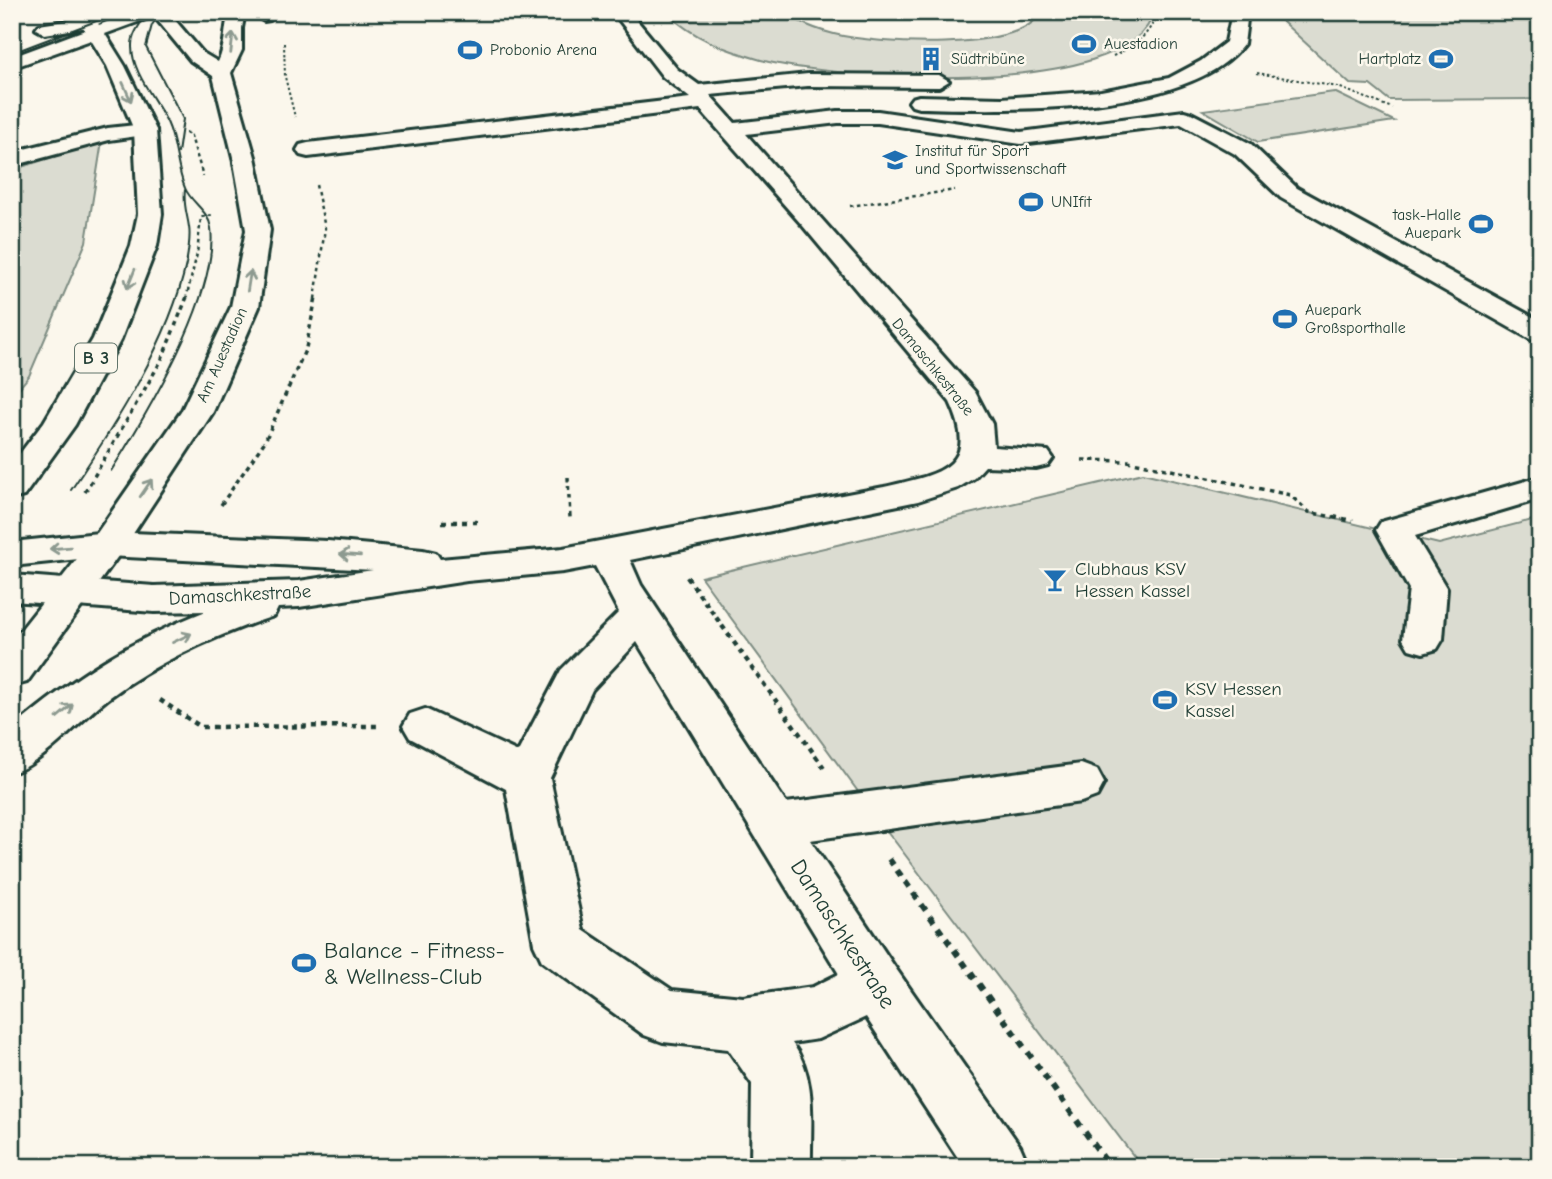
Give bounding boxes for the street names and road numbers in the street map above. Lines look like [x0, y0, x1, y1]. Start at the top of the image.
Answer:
street label: Am Auestadion [193, 305, 251, 405]
street label: Damaschkestraße [888, 315, 978, 419]
road number: B 3 [75, 344, 117, 372]
street label: Damaschkestraße [168, 580, 312, 610]
street label: Damaschkestraße [785, 854, 901, 1014]

